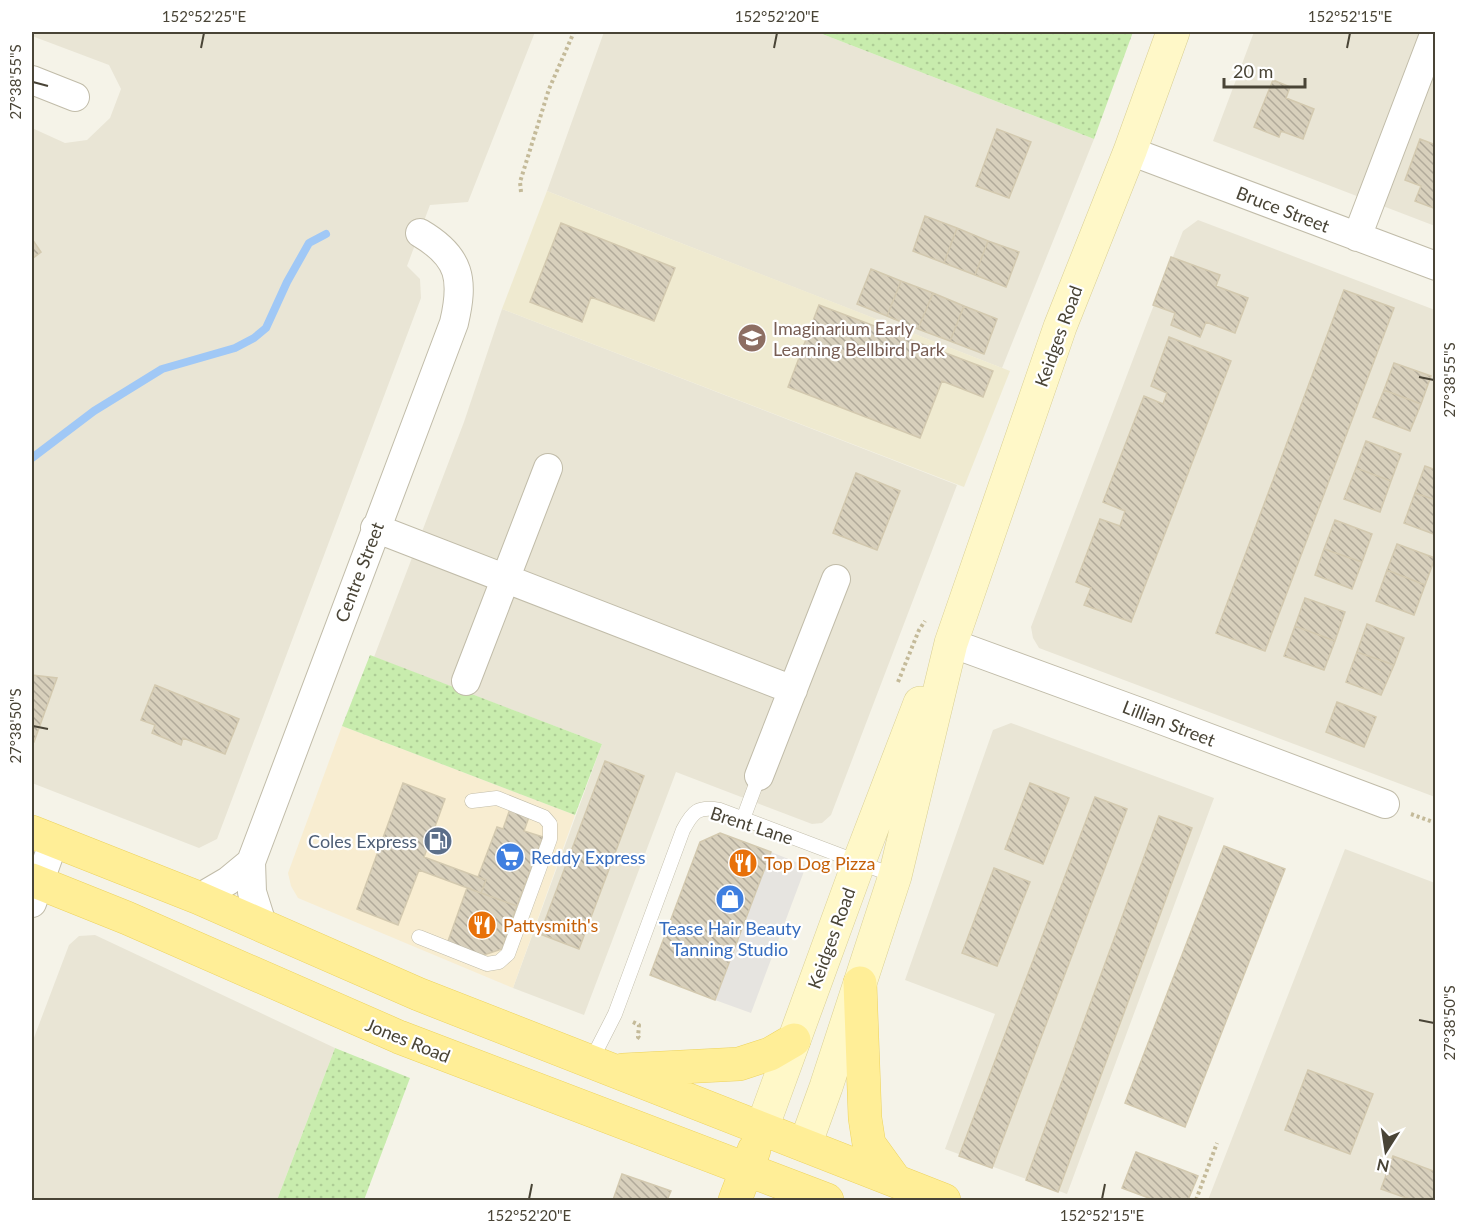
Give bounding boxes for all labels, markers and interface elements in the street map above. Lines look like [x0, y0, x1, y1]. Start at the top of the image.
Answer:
text: 152°52'25"E [162, 7, 246, 25]
text: 152°52'20"E [735, 7, 819, 25]
text: 152°52'15"E [1308, 7, 1392, 25]
text: 27°38'55"S [6, 44, 24, 120]
scale bar [1224, 51, 1305, 89]
text: 20 m [1233, 60, 1273, 82]
street label: Bruce Street [1233, 181, 1333, 237]
street label: Keidges Road [1030, 282, 1086, 390]
place label: Imaginarium Early Learning Bellbird Park [773, 317, 946, 360]
school or university icon: Imaginarium Early Learning Bellbird Park [736, 322, 768, 354]
text: 27°38'55"S [1440, 342, 1458, 418]
street label: Centre Street [330, 518, 388, 625]
text: 27°38'50"S [6, 688, 24, 764]
street label: Lillian Street [1120, 695, 1219, 751]
street label: Brent Lane [708, 801, 796, 849]
fuel station icon: Coles Express [422, 825, 454, 857]
place label: Coles Express [308, 830, 417, 852]
supermarket icon: Reddy Express [494, 841, 526, 873]
place label: Reddy Express [531, 846, 646, 868]
restaurant icon: Top Dog Pizza [727, 847, 759, 879]
place label: Top Dog Pizza [764, 852, 875, 874]
shop icon: Tease Hair Beauty Tanning Studio [714, 883, 746, 915]
street label: Keidges Road [803, 884, 859, 992]
restaurant icon: Pattysmith's [466, 909, 498, 941]
place label: Pattysmith's [503, 914, 599, 936]
place label: Tease Hair Beauty Tanning Studio [659, 917, 802, 960]
text: 27°38'50"S [1440, 985, 1458, 1061]
street label: Jones Road [362, 1013, 454, 1067]
north arrow [1356, 1121, 1416, 1181]
text: N [1375, 1156, 1391, 1177]
text: 152°52'20"E [487, 1206, 571, 1224]
text: 152°52'15"E [1060, 1206, 1144, 1224]

